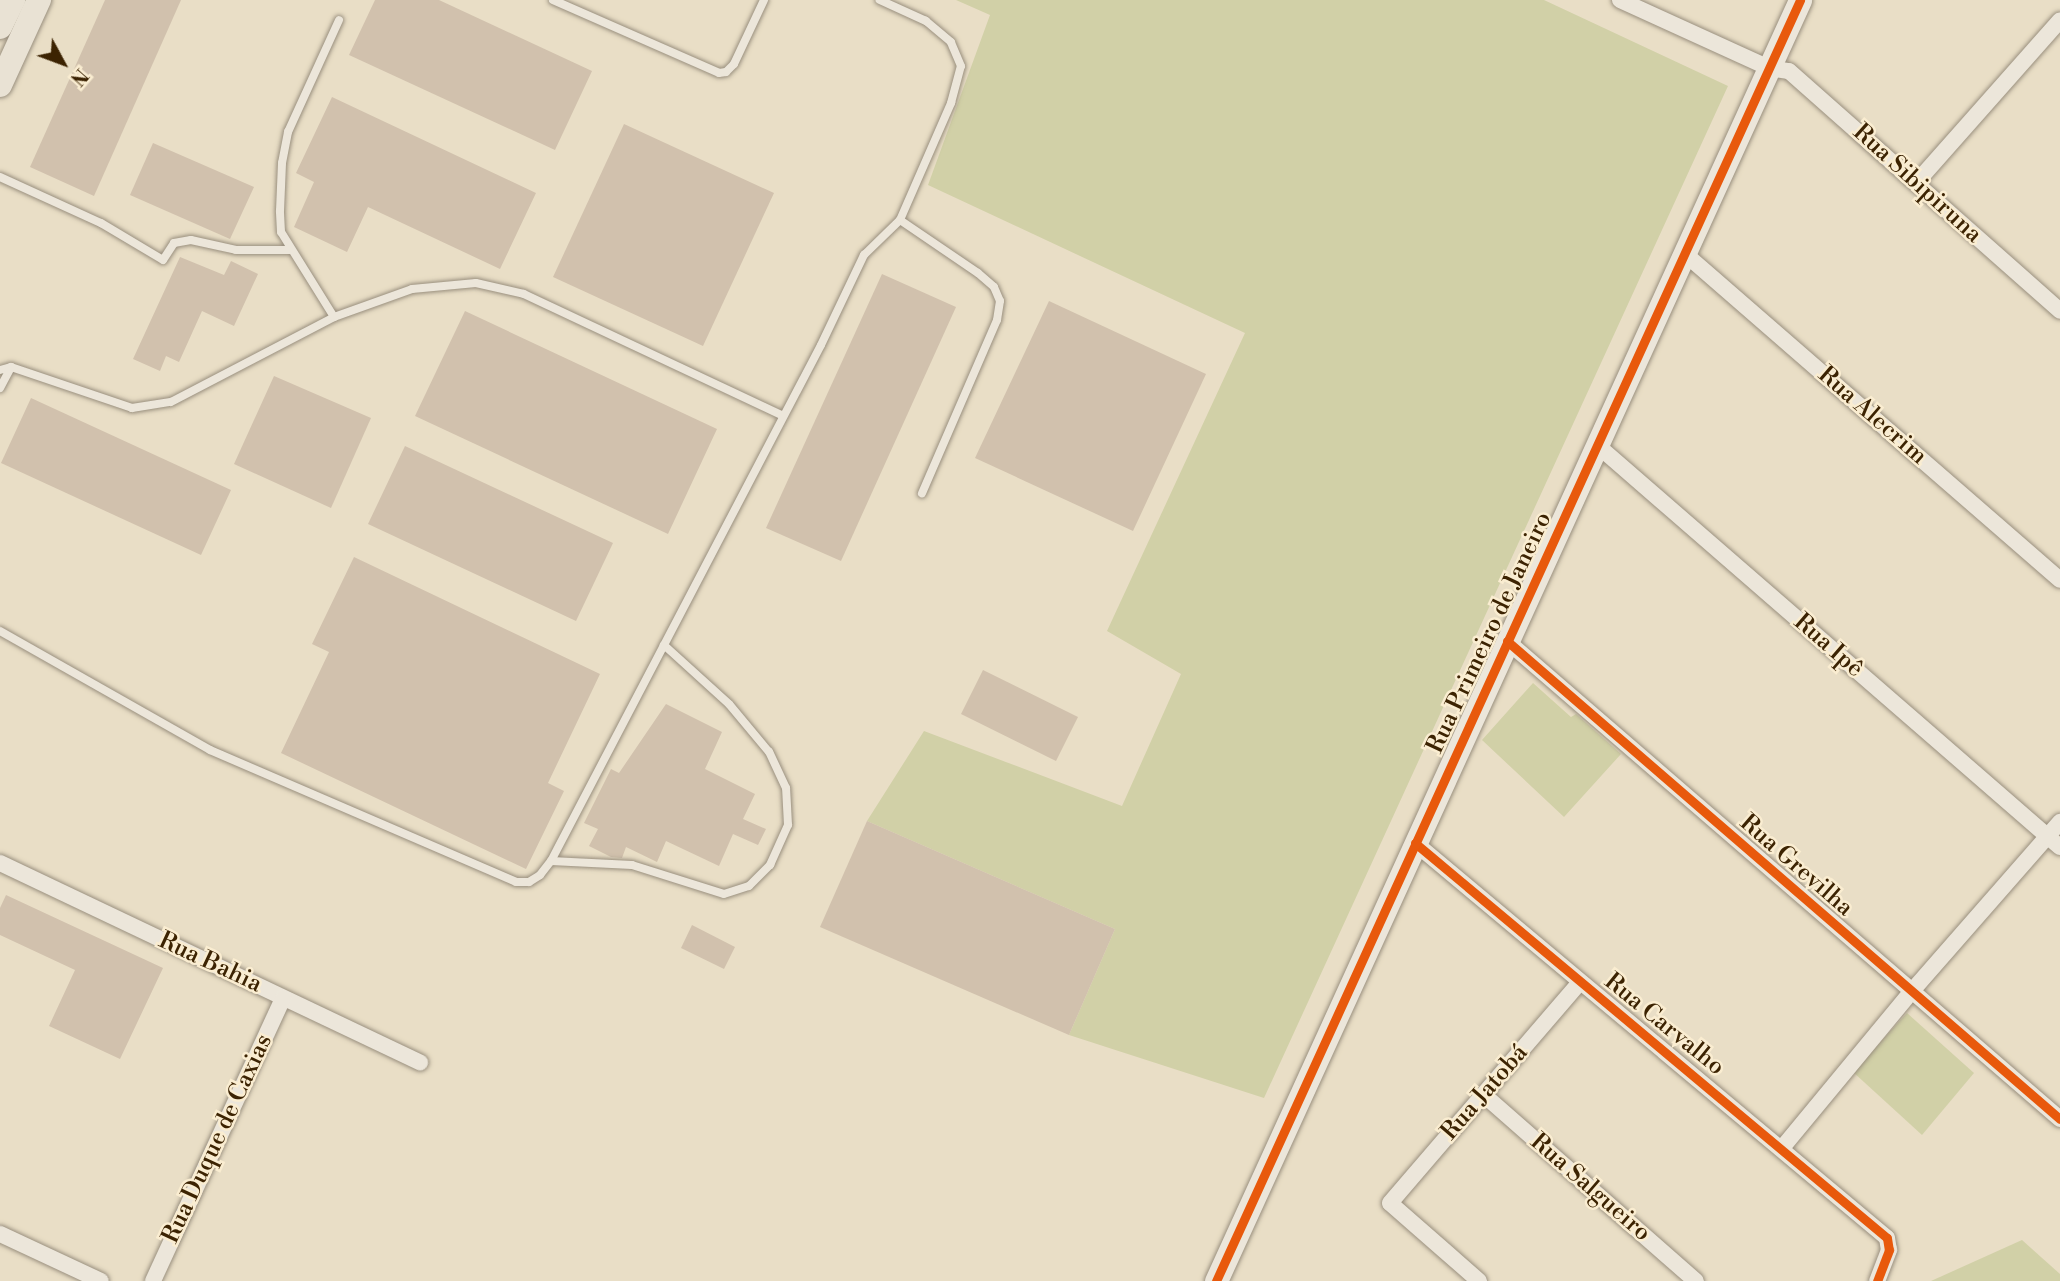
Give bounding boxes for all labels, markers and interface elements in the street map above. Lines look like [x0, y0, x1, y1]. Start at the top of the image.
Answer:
north arrow [28, 28, 98, 98]
text: N [65, 63, 93, 90]
street label: Rua Sibipiruna [1847, 119, 1987, 249]
street label: Rua Alecrim [1812, 361, 1932, 471]
street label: Rua Primeiro de Janeiro [1421, 508, 1559, 758]
street label: Rua Ipê [1787, 608, 1869, 684]
street label: Rua Grevilha [1733, 809, 1859, 923]
street label: Rua Bahia [154, 927, 266, 999]
street label: Rua Carvalho [1598, 968, 1730, 1082]
street label: Rua Duque de Caxias [157, 1030, 279, 1248]
street label: Rua Jatobá [1436, 1039, 1534, 1147]
street label: Rua Salgueiro [1524, 1128, 1656, 1248]

